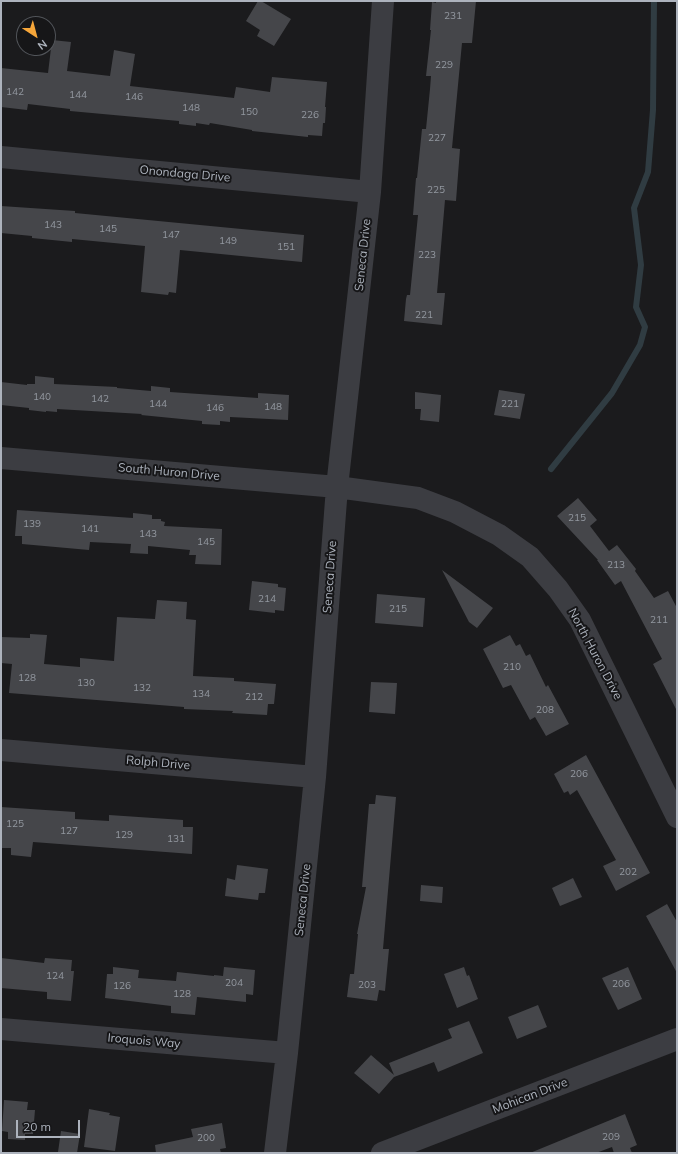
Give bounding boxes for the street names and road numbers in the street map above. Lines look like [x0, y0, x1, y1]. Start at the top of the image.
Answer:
street label: Onondaga Drive [139, 163, 231, 185]
street label: Seneca Drive [352, 218, 374, 292]
street label: South Huron Drive [118, 460, 220, 484]
street label: Seneca Drive [320, 540, 340, 614]
street label: North Huron Drive [565, 606, 625, 702]
street label: Rolph Drive [125, 753, 191, 773]
street label: Seneca Drive [292, 863, 314, 937]
street label: Iroquois Way [107, 1031, 181, 1051]
street label: Mohican Drive [490, 1075, 570, 1117]

